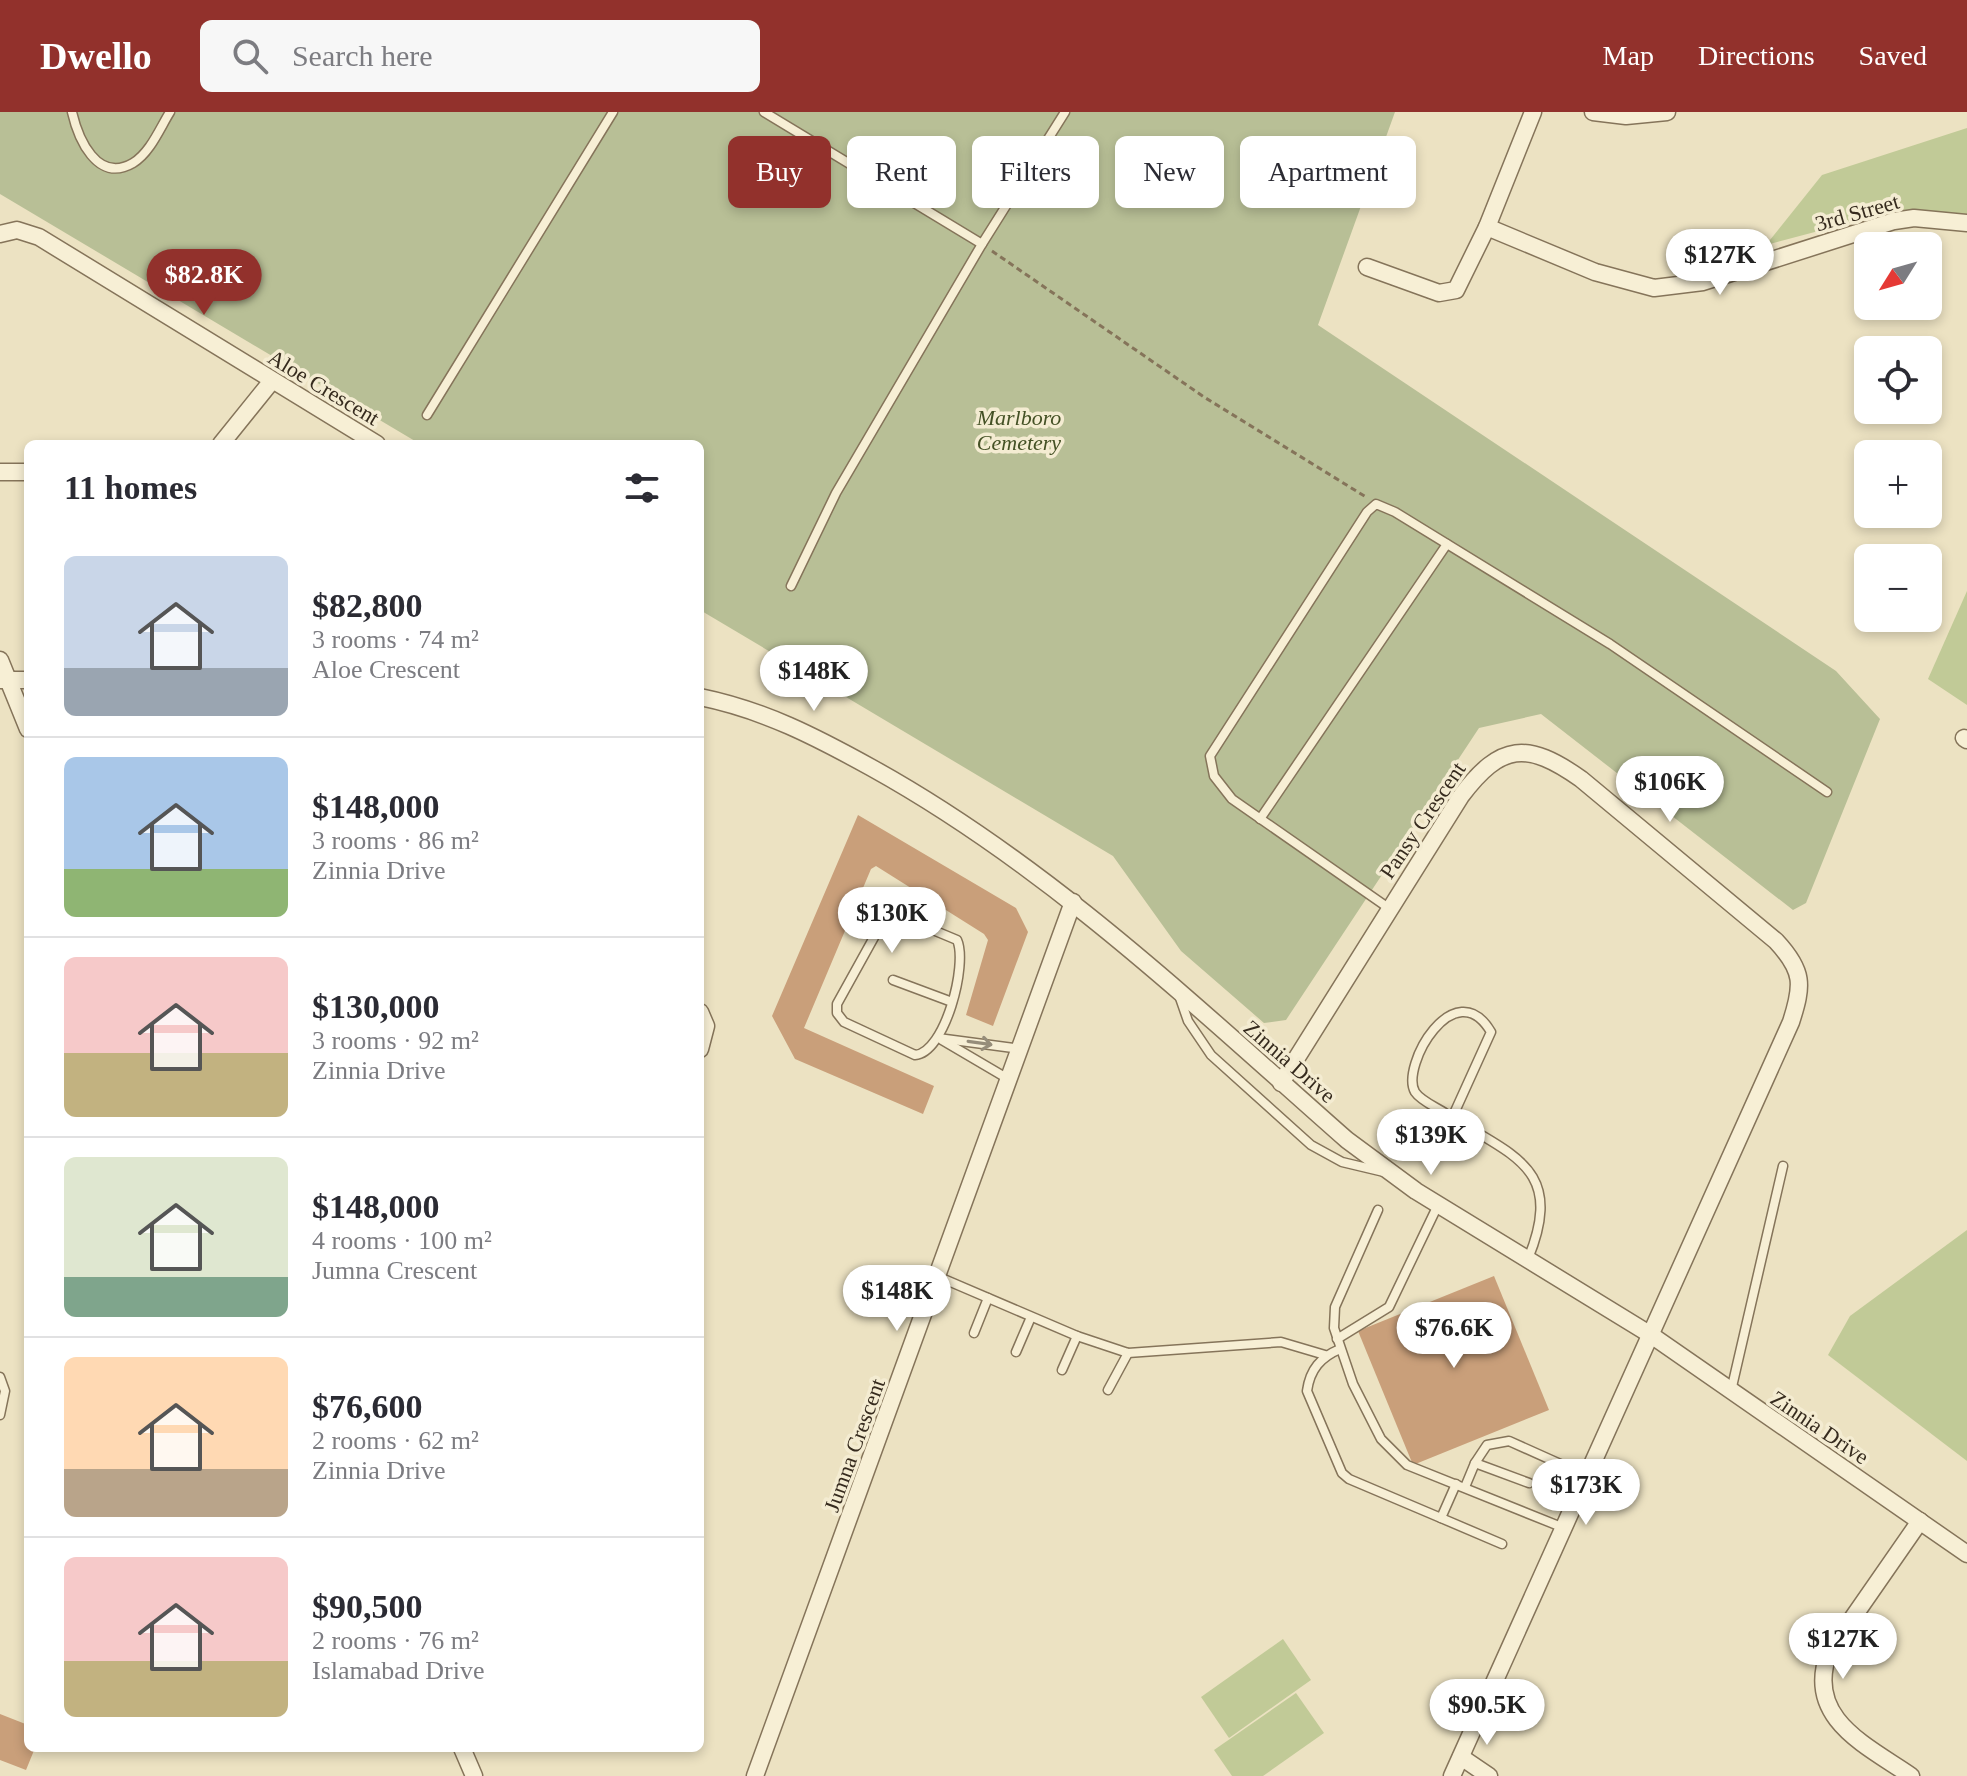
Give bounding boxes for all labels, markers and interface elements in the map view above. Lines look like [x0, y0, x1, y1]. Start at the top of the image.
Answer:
search box [200, 20, 760, 92]
icon: search [228, 34, 272, 78]
text: Dwello [40, 35, 152, 77]
text: Search here [292, 39, 433, 72]
text: Map [1603, 40, 1654, 71]
text: Directions [1698, 40, 1815, 71]
text: Saved [1859, 40, 1927, 71]
chip: Buy [728, 136, 831, 208]
chip: Rent [847, 136, 956, 208]
chip: Filters [972, 136, 1099, 208]
chip: New [1115, 136, 1224, 208]
chip: Apartment [1240, 136, 1416, 208]
street label: 3rd Street [1812, 189, 1902, 236]
pin: $127K [1664, 229, 1776, 297]
north arrow [1854, 232, 1942, 320]
map controls [1854, 232, 1942, 632]
text: $127K [1684, 240, 1756, 269]
pin: $82.8K [139, 249, 269, 317]
text: $82.8K [165, 260, 243, 289]
button: locate [1854, 336, 1942, 424]
street label: Aloe Crescent [264, 344, 384, 430]
park label: Marlboro Cemetery [976, 405, 1061, 455]
button: + [1854, 440, 1942, 528]
icon: filters [620, 466, 664, 510]
text: 11 homes [64, 469, 197, 506]
button: − [1854, 544, 1942, 632]
text: $82,800 [312, 587, 423, 624]
icon: home [128, 588, 224, 684]
text: 3 rooms · 74 m² [312, 625, 479, 654]
pin: $148K [758, 645, 870, 713]
text: Aloe Crescent [312, 655, 460, 684]
text: $148K [778, 656, 850, 685]
pin: $106K [1614, 756, 1726, 824]
street label: Pansy Crescent [1374, 757, 1471, 883]
text: $106K [1634, 767, 1706, 796]
text: $148,000 [312, 788, 440, 825]
icon: home [128, 789, 224, 885]
text: 3 rooms · 86 m² [312, 826, 479, 855]
text: Zinnia Drive [312, 856, 446, 885]
pin: $130K [836, 887, 948, 955]
text: $130K [856, 898, 928, 927]
text: $130,000 [312, 988, 440, 1025]
icon: home [128, 989, 224, 1085]
street label: Zinnia Drive [1239, 1015, 1341, 1108]
text: 3 rooms · 92 m² [312, 1026, 479, 1055]
one-way arrow [966, 1036, 992, 1051]
text: Zinnia Drive [312, 1056, 446, 1085]
pin: $139K [1375, 1109, 1487, 1177]
text: $139K [1395, 1120, 1467, 1149]
text: $148,000 [312, 1188, 440, 1225]
icon: home [128, 1189, 224, 1285]
text: 4 rooms · 100 m² [312, 1226, 492, 1255]
text: Jumna Crescent [312, 1256, 477, 1285]
pin: $148K [841, 1265, 953, 1333]
text: $148K [861, 1276, 933, 1305]
pin: $76.6K [1389, 1302, 1519, 1370]
text: $76.6K [1415, 1313, 1493, 1342]
street label: Jumna Crescent [819, 1375, 890, 1515]
street label: Zinnia Drive [1766, 1385, 1874, 1469]
text: $76,600 [312, 1388, 423, 1425]
icon: home [128, 1389, 224, 1485]
text: 2 rooms · 62 m² [312, 1426, 479, 1455]
text: Zinnia Drive [312, 1456, 446, 1485]
pin: $173K [1530, 1459, 1642, 1527]
text: $173K [1550, 1470, 1622, 1499]
text: $90,500 [312, 1588, 423, 1625]
icon: home [128, 1589, 224, 1685]
pin: $127K [1787, 1613, 1899, 1681]
text: $127K [1807, 1624, 1879, 1653]
text: 2 rooms · 76 m² [312, 1626, 479, 1655]
text: Islamabad Drive [312, 1656, 485, 1685]
pin: $90.5K [1422, 1679, 1552, 1747]
text: $90.5K [1448, 1690, 1526, 1719]

